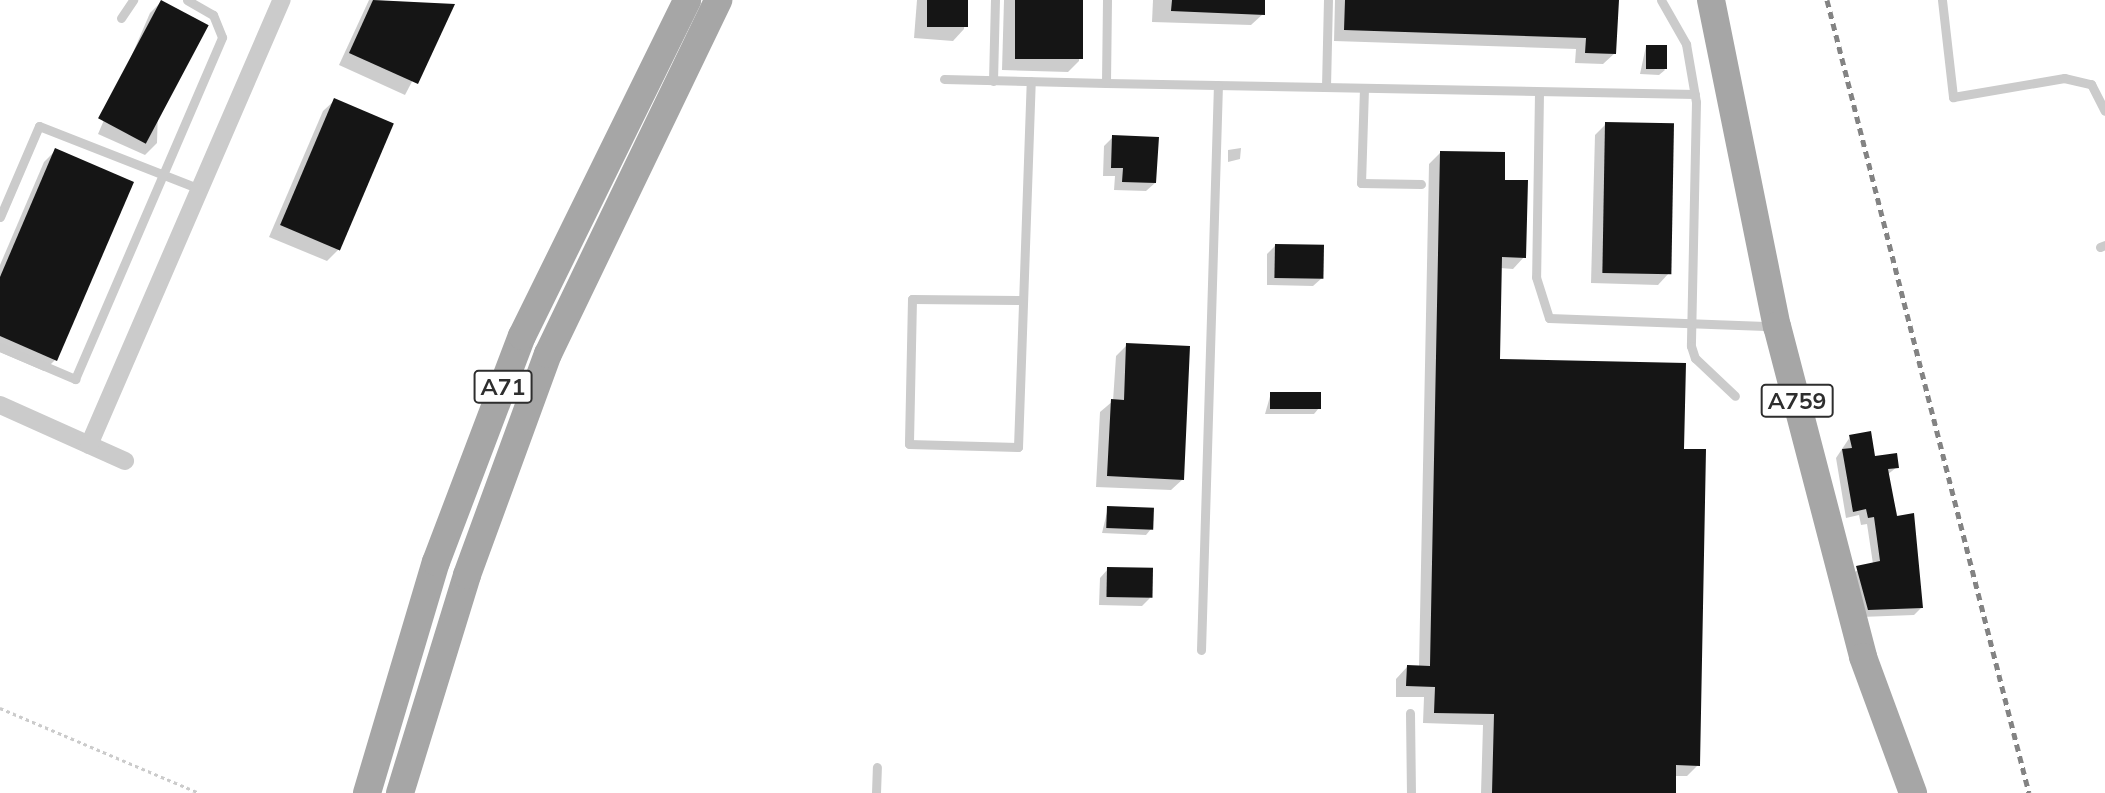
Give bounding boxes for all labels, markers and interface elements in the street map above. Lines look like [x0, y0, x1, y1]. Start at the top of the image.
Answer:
road number: A71 [473, 368, 533, 406]
road number: A759 [1760, 382, 1834, 420]

